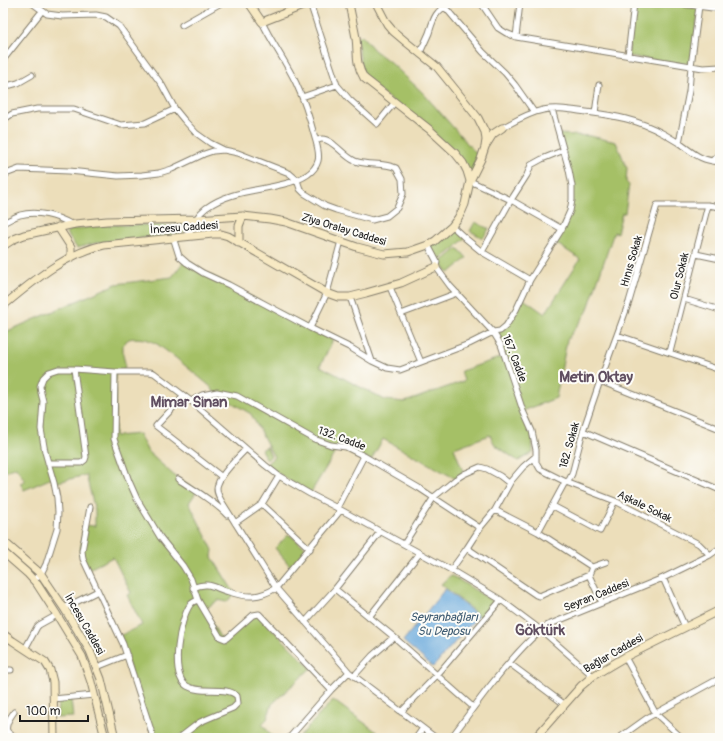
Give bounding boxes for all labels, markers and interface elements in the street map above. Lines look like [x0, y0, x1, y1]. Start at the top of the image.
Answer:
street label: Ziya Oralay Caddesi [300, 210, 388, 249]
street label: İncesu Caddesi [150, 219, 218, 236]
street label: Hınıs Sokak [618, 233, 645, 288]
street label: Olur Sokak [667, 251, 692, 301]
street label: 167. Cadde [500, 333, 530, 384]
district label: Metin Oktay [559, 368, 633, 387]
district label: Mimar Sinan [151, 393, 228, 412]
street label: 182. Sokak [557, 420, 582, 470]
street label: 132. Cadde [316, 424, 368, 453]
street label: Aşkale Sokak [616, 488, 674, 525]
street label: Seyran Caddesi [562, 577, 631, 614]
street label: İncesu Caddesi [62, 592, 107, 657]
water label: Seyranbağları Su Deposu [410, 610, 479, 639]
district label: Göktürk [515, 621, 566, 640]
street label: Bağlar Caddesi [581, 631, 645, 676]
scale bar [20, 697, 88, 723]
text: 100 m [26, 704, 61, 719]

